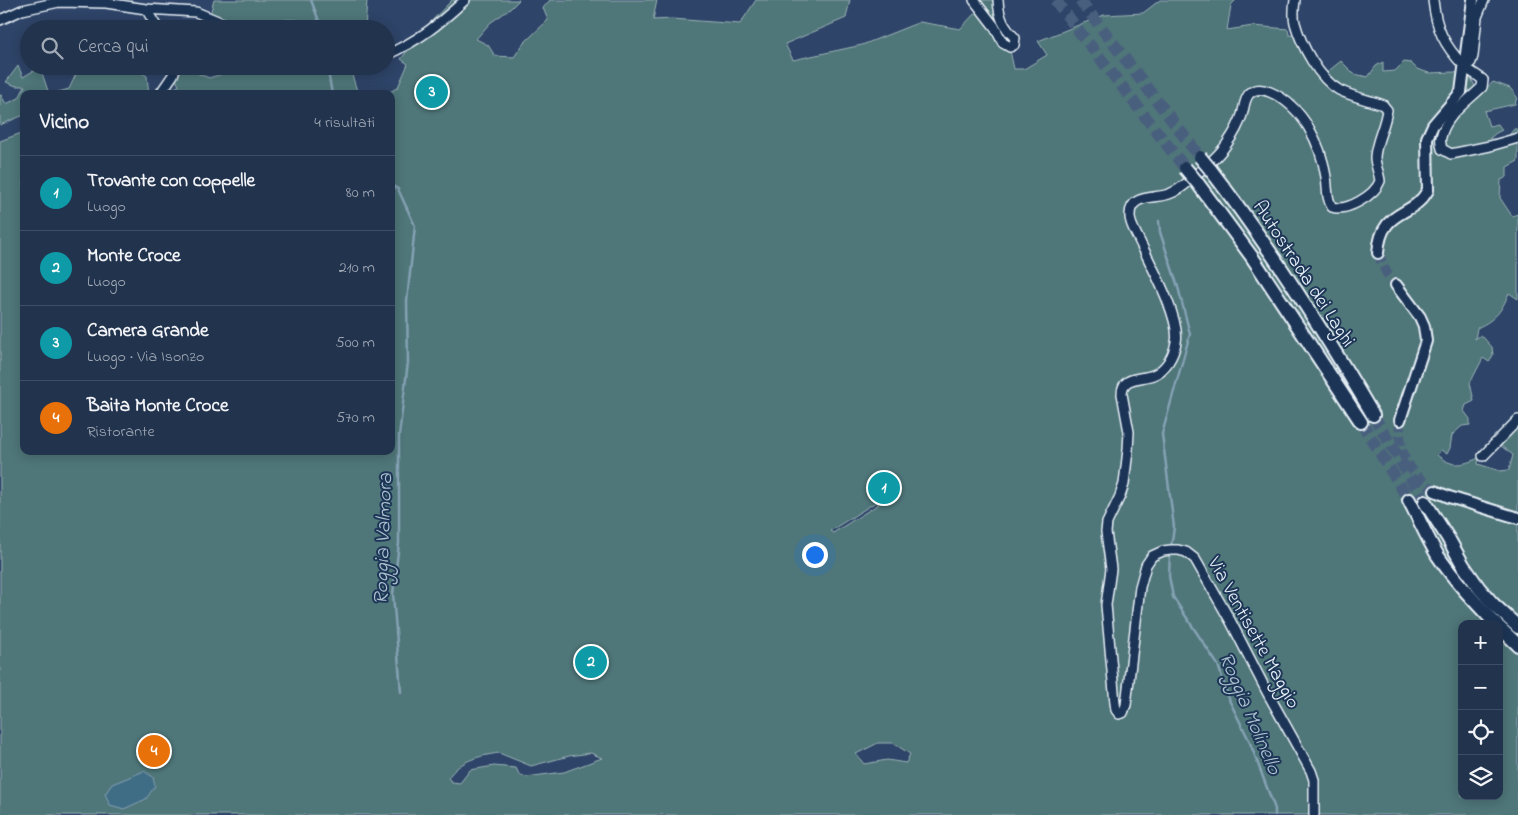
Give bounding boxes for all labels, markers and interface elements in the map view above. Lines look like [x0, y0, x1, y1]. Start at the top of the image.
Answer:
search box [20, 20, 395, 75]
icon: search [38, 34, 66, 62]
text: Cerca qui [78, 34, 148, 61]
pin: 3 [416, 73, 448, 111]
text: Vicino [40, 108, 89, 138]
text: 4 risultati [314, 111, 375, 135]
text: Trovante con coppelle [87, 168, 255, 195]
text: 1 [53, 181, 59, 205]
text: 80 m [346, 181, 375, 205]
text: Luogo [87, 195, 126, 219]
street label: Autostrada dei Laghi [1244, 195, 1361, 354]
text: Monte Croce [87, 243, 181, 270]
text: 2 [52, 256, 60, 280]
text: 210 m [339, 256, 375, 280]
text: Luogo [87, 270, 126, 294]
text: Camera Grande [87, 318, 208, 345]
text: 3 [53, 331, 59, 355]
text: 500 m [336, 331, 375, 355]
text: Luogo · Via Isonzo [87, 345, 204, 369]
text: Baita Monte Croce [87, 393, 228, 420]
text: 4 [53, 406, 59, 430]
text: 570 m [336, 406, 375, 430]
text: Ristorante [87, 420, 155, 444]
pin: 1 [868, 469, 900, 507]
water label: Roggia Valmora [367, 472, 402, 605]
your location [802, 542, 828, 568]
street label: Via Ventisette Maggio [1198, 551, 1307, 715]
map controls [1458, 620, 1503, 800]
button: + [1458, 620, 1503, 665]
pin: 2 [575, 643, 607, 681]
water label: Roggia Molinello [1209, 648, 1289, 781]
button: − [1458, 665, 1503, 710]
button: locate [1458, 710, 1503, 755]
pin: 4 [138, 732, 170, 770]
button: layers [1458, 755, 1503, 800]

